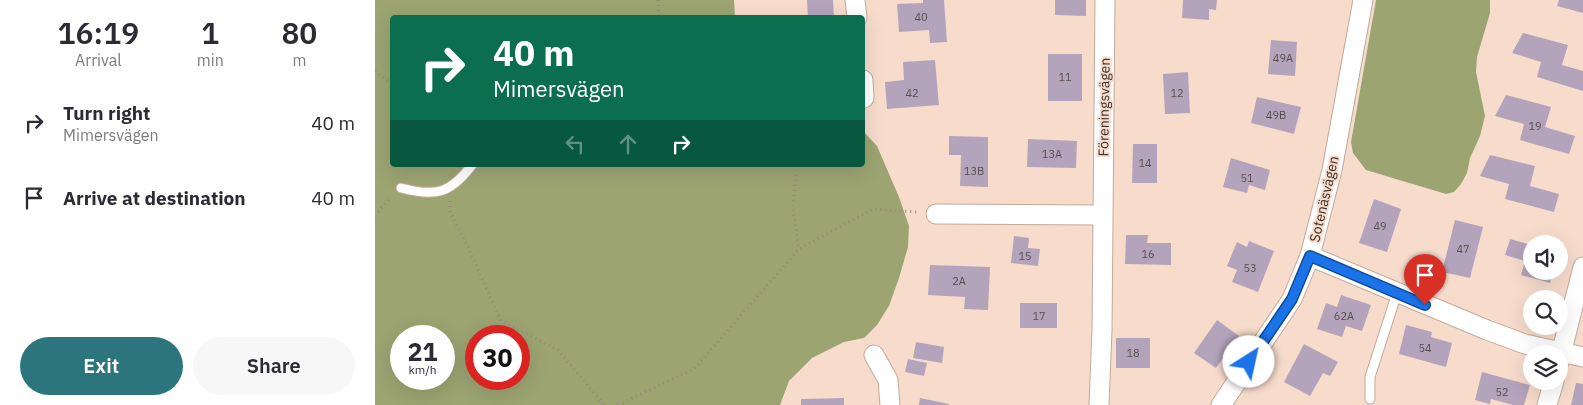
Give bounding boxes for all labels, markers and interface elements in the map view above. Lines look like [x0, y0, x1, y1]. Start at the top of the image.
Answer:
house number: 40 [914, 10, 928, 24]
text: 16:19 [58, 13, 139, 52]
text: 1 [201, 13, 219, 52]
text: 80 [281, 13, 317, 52]
text: 40 m [493, 30, 575, 76]
icon: right [410, 35, 475, 100]
text: Arrival [75, 50, 122, 70]
text: min [197, 50, 224, 70]
text: m [292, 50, 306, 70]
house number: 49A [1273, 51, 1293, 65]
street label: Föreningsvägen [1094, 58, 1114, 156]
house number: 11 [1058, 70, 1072, 84]
text: Mimersvägen [493, 74, 625, 103]
house number: 42 [905, 86, 919, 100]
house number: 12 [1170, 86, 1184, 100]
text: Turn right [63, 101, 150, 125]
house number: 49B [1266, 108, 1286, 122]
icon: right [20, 109, 48, 137]
text: 40 m [311, 111, 355, 135]
house number: 19 [1528, 119, 1542, 133]
text: Mimersvägen [63, 125, 159, 145]
icon: left [561, 130, 589, 158]
icon: ahead [614, 130, 642, 158]
icon: right [667, 130, 695, 158]
house number: 13A [1042, 147, 1062, 161]
street label: Sotenäsvägen [1305, 154, 1343, 244]
house number: 14 [1138, 156, 1152, 170]
house number: 13B [964, 164, 984, 178]
house number: 51 [1240, 171, 1254, 185]
icon: arrive [20, 184, 48, 212]
text: Arrive at destination [63, 186, 246, 210]
text: 40 m [311, 186, 355, 210]
house number: 49 [1373, 219, 1387, 233]
map controls [1523, 235, 1568, 390]
button: sound [1523, 235, 1568, 280]
house number: 47 [1456, 242, 1470, 256]
house number: 16 [1141, 247, 1155, 261]
house number: 15 [1018, 249, 1032, 263]
pin [1404, 254, 1446, 305]
house number: 53 [1243, 261, 1257, 275]
icon: arrive [1411, 261, 1439, 289]
house number: 2A [952, 274, 966, 288]
button: search [1523, 290, 1568, 335]
house number: 17 [1032, 309, 1046, 323]
house number: 62A [1334, 309, 1354, 323]
speed limit sign: 30 [465, 325, 530, 390]
text: 21 [407, 335, 438, 368]
position arrow [1222, 335, 1274, 387]
button: Exit [20, 337, 183, 395]
button: Share [193, 337, 355, 395]
house number: 54 [1418, 341, 1432, 355]
button: layers [1523, 345, 1568, 390]
house number: 18 [1126, 346, 1140, 360]
text: km/h [408, 362, 437, 377]
house number: 52 [1495, 385, 1509, 399]

